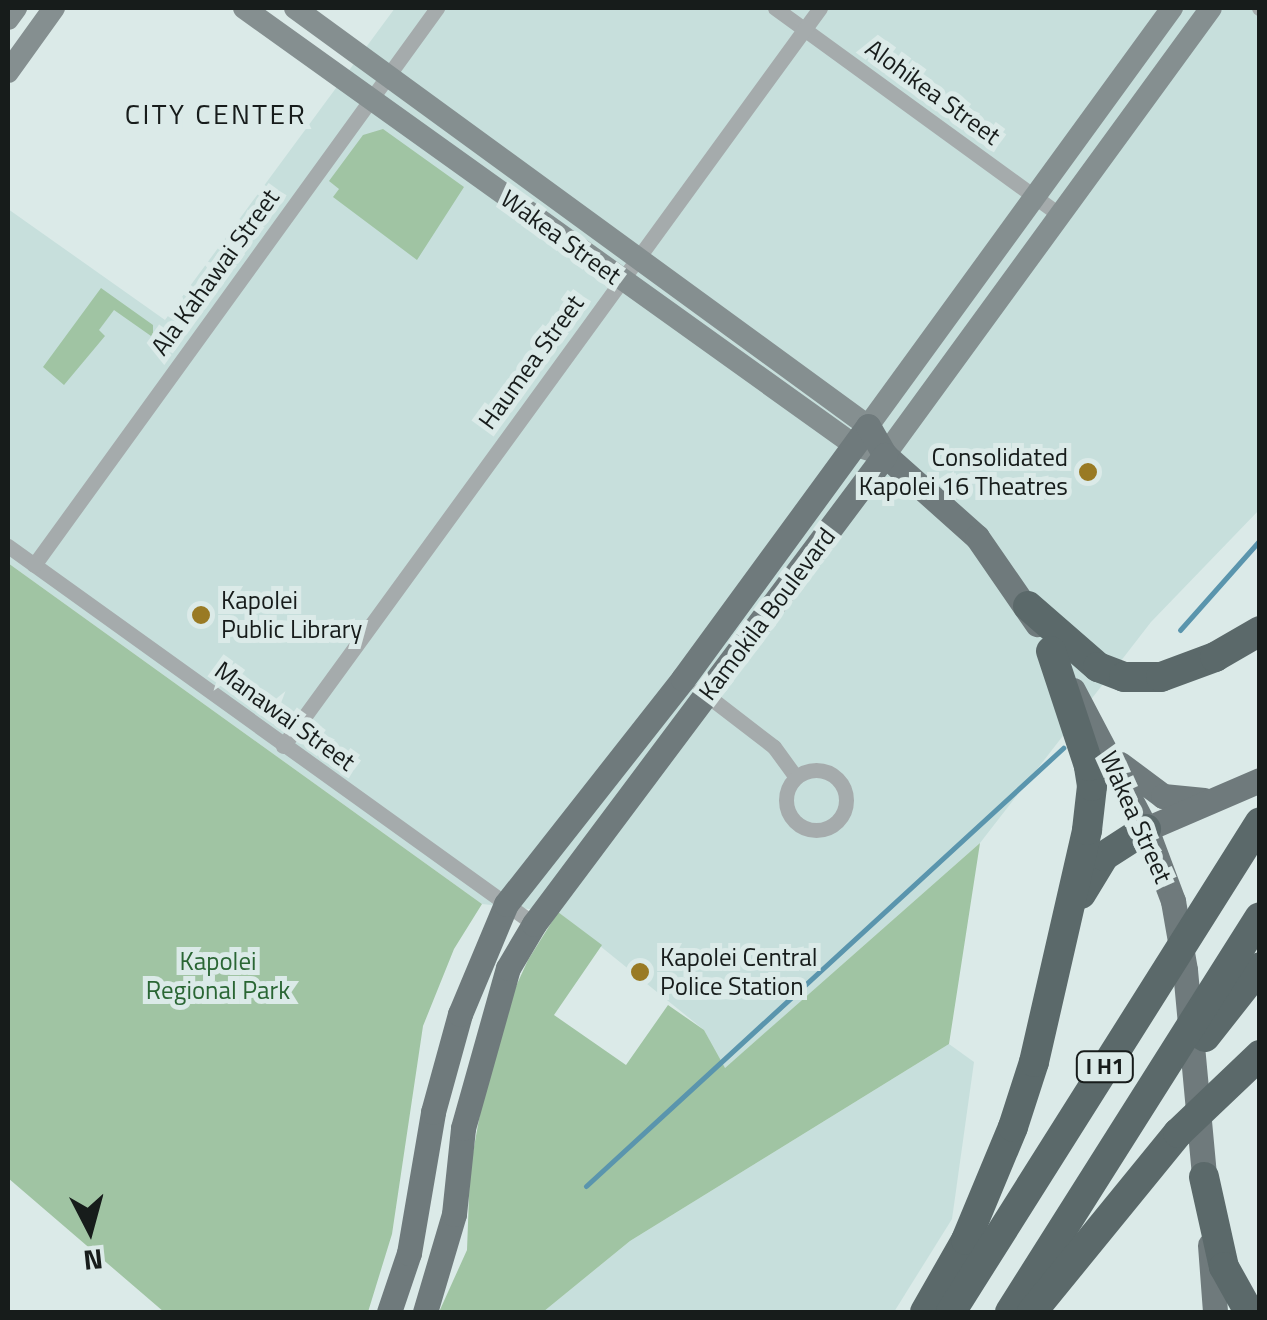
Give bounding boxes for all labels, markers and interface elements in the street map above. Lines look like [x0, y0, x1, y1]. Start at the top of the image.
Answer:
street label: Alohikea Street [860, 33, 1006, 151]
district label: CITY CENTER [125, 97, 307, 131]
street label: Ala Kahawai Street [145, 183, 285, 361]
street label: Wakea Street [495, 183, 627, 291]
street label: Haumea Street [472, 289, 590, 435]
place label: Consolidated Kapolei 16 Theatres [859, 443, 1068, 502]
marker: Consolidated Kapolei 16 Theatres [1077, 461, 1099, 483]
street label: Kamokila Boulevard [692, 522, 842, 706]
place label: Kapolei Public Library [221, 586, 362, 645]
marker: Kapolei Public Library [190, 604, 212, 626]
street label: Manawai Street [209, 655, 361, 777]
street label: Wakea Street [1094, 746, 1178, 888]
place label: Kapolei Central Police Station [660, 943, 818, 1002]
park label: Kapolei Regional Park [146, 947, 290, 1006]
marker: Kapolei Central Police Station [629, 961, 651, 983]
road number: I H1 [1075, 1050, 1135, 1084]
north arrow [40, 1180, 140, 1280]
text: N [81, 1238, 105, 1283]

